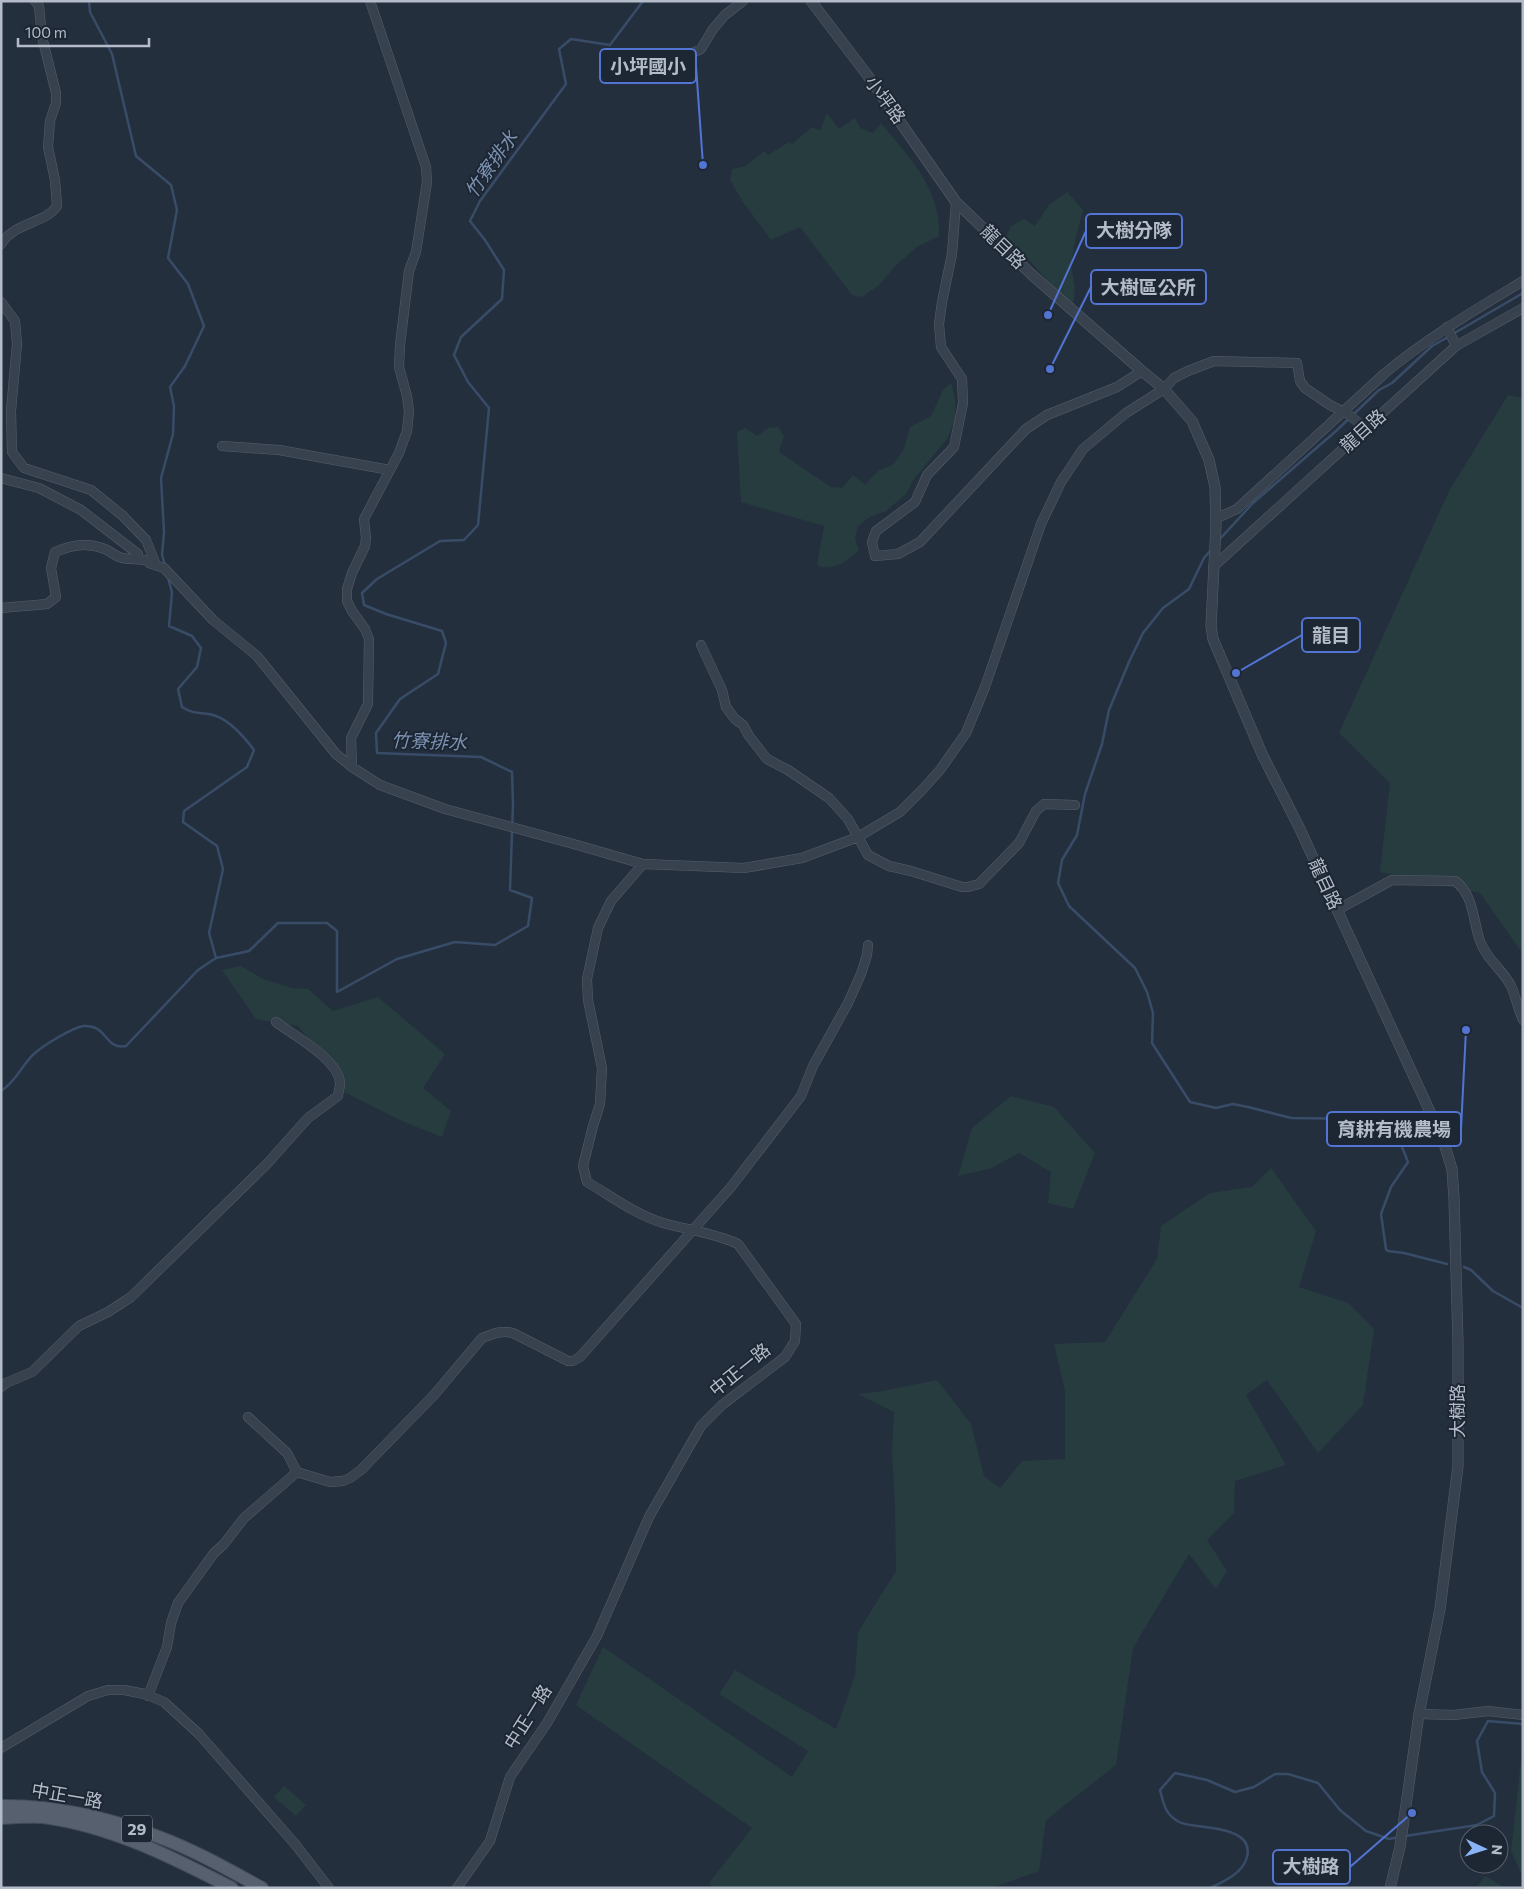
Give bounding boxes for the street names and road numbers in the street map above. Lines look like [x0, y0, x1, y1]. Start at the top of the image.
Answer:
street label: 小坪路 [861, 71, 911, 128]
street label: 龍目路 [977, 220, 1031, 273]
street label: 龍目路 [1335, 404, 1390, 456]
street label: 龍目路 [1305, 854, 1347, 913]
street label: 中正一路 [704, 1338, 774, 1400]
street label: 大樹路 [1446, 1384, 1468, 1438]
street label: 中正一路 [499, 1680, 556, 1753]
street label: 中正一路 [30, 1778, 105, 1812]
road number: 29 [122, 1816, 152, 1842]

